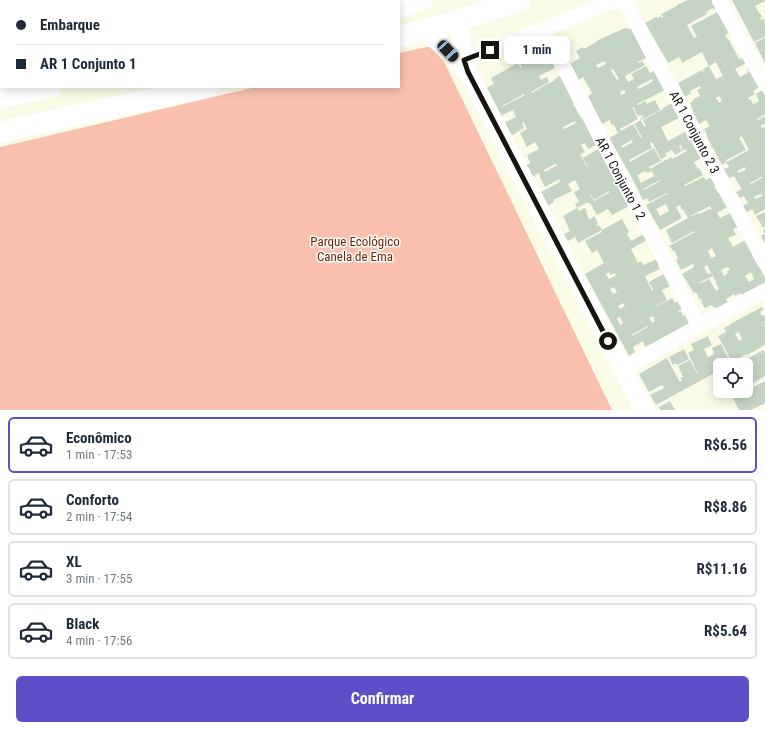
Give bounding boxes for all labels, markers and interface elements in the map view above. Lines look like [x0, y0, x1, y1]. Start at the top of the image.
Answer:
text: Embarque [40, 16, 100, 34]
callout: 1 min [504, 36, 570, 64]
car [435, 38, 461, 64]
route end [481, 41, 499, 59]
text: 1 min [523, 42, 551, 57]
text: AR 1 Conjunto 1 [40, 55, 136, 73]
street label: AR 1 Conjunto 2 3 [666, 88, 723, 176]
street label: AR 1 Conjunto 1 2 [592, 134, 649, 222]
park label: Parque Ecológico Canela de Ema [310, 234, 400, 264]
route start [599, 332, 617, 350]
map controls [713, 358, 753, 398]
button: locate [713, 358, 753, 398]
icon: car [18, 427, 54, 463]
text: Econômico [66, 429, 132, 447]
text: R$6.56 [704, 436, 747, 454]
text: 1 min · 17:53 [66, 447, 132, 462]
icon: car [18, 489, 54, 525]
text: Conforto [66, 491, 119, 509]
text: R$8.86 [704, 498, 747, 516]
text: 2 min · 17:54 [66, 509, 132, 524]
icon: car [18, 551, 54, 587]
text: XL [66, 553, 82, 571]
text: R$11.16 [696, 560, 747, 578]
text: 3 min · 17:55 [66, 571, 132, 586]
icon: car [18, 613, 54, 649]
text: Black [66, 615, 99, 633]
text: R$5.64 [704, 622, 747, 640]
text: 4 min · 17:56 [66, 633, 132, 648]
button: Confirmar [16, 676, 749, 722]

